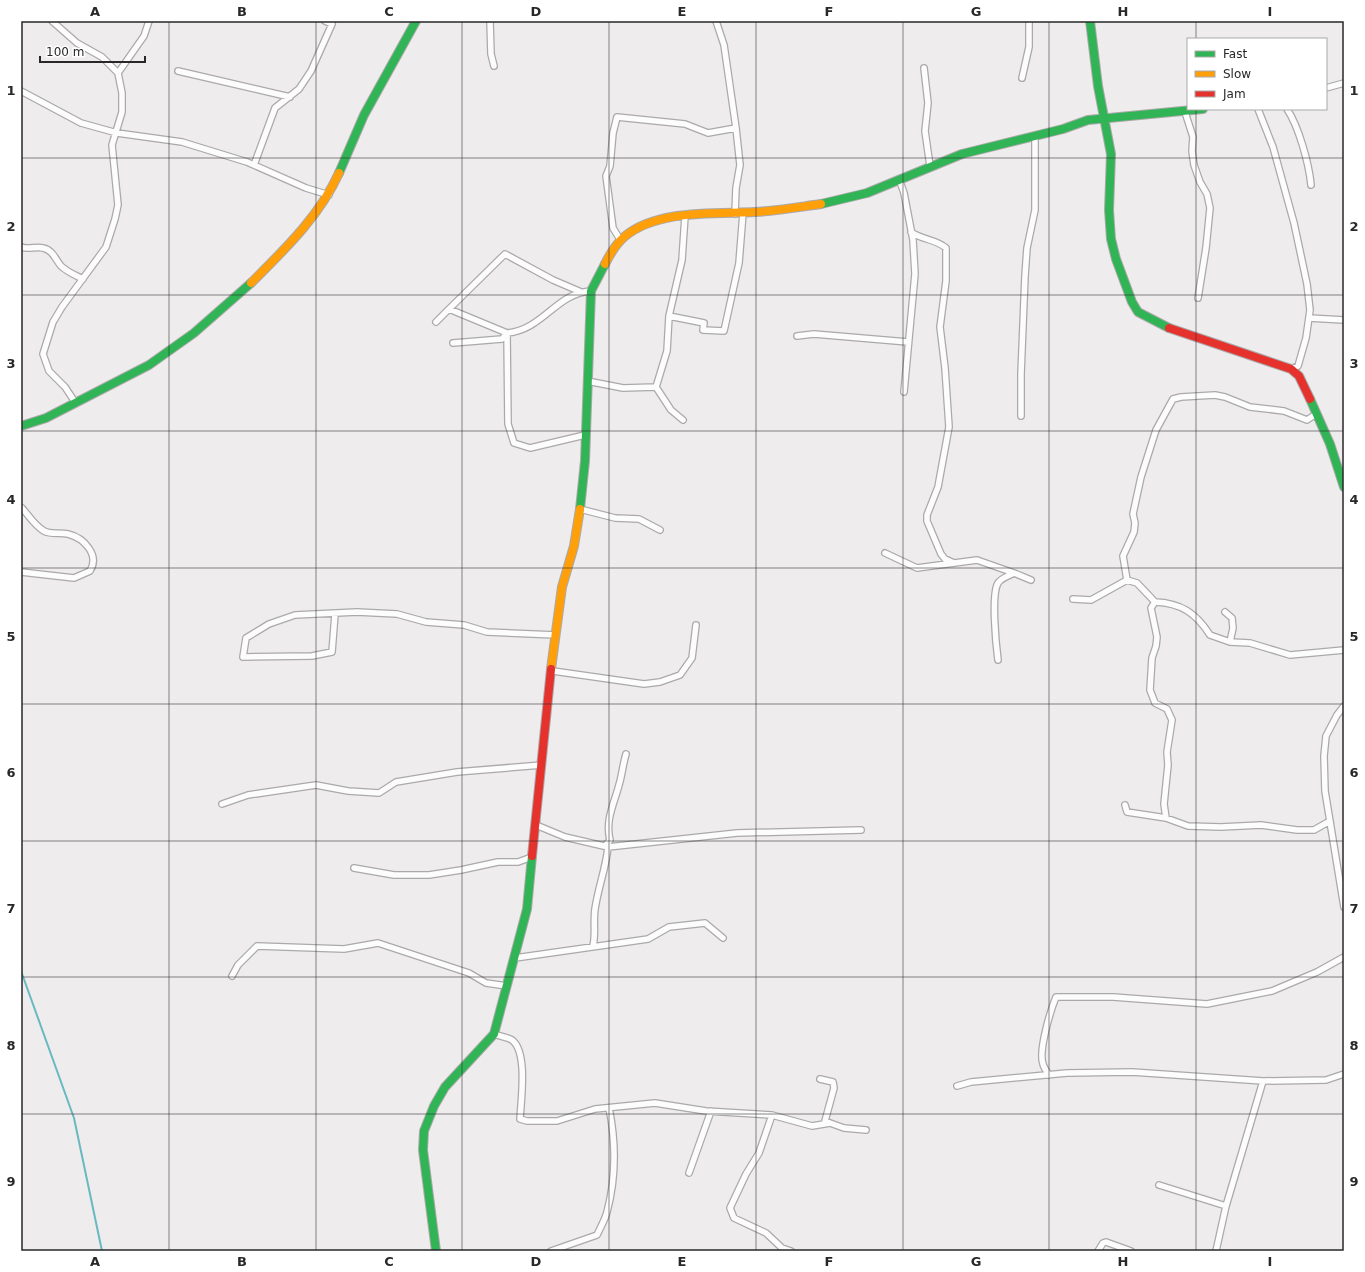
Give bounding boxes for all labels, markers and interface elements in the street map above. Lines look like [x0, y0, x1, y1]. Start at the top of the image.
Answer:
text: A [90, 4, 100, 19]
text: B [237, 4, 247, 19]
text: C [384, 4, 394, 19]
text: D [531, 4, 542, 19]
text: E [678, 4, 686, 19]
text: F [825, 4, 833, 19]
text: G [971, 4, 981, 19]
text: H [1118, 4, 1128, 19]
text: I [1268, 4, 1272, 19]
scale bar [40, 38, 145, 64]
legend [1187, 38, 1327, 110]
text: 100 m [46, 45, 84, 59]
text: Fast [1223, 47, 1247, 61]
text: Slow [1223, 67, 1251, 81]
text: 1 [6, 83, 16, 98]
text: 1 [1349, 83, 1359, 98]
text: Jam [1222, 87, 1246, 101]
text: 2 [6, 219, 16, 234]
text: 2 [1349, 219, 1359, 234]
text: 3 [6, 356, 16, 371]
text: 3 [1349, 356, 1359, 371]
text: 4 [6, 492, 16, 507]
text: 4 [1349, 492, 1359, 507]
text: 5 [6, 629, 16, 644]
text: 5 [1349, 629, 1359, 644]
text: 6 [6, 765, 16, 780]
text: 6 [1349, 765, 1359, 780]
text: 7 [6, 901, 16, 916]
text: 7 [1349, 901, 1359, 916]
text: 8 [6, 1038, 16, 1053]
text: 8 [1349, 1038, 1359, 1053]
text: 9 [6, 1174, 16, 1189]
text: 9 [1349, 1174, 1359, 1189]
text: A [90, 1254, 100, 1269]
text: B [237, 1254, 247, 1269]
text: C [384, 1254, 394, 1269]
text: D [531, 1254, 542, 1269]
text: E [678, 1254, 686, 1269]
text: F [825, 1254, 833, 1269]
text: G [971, 1254, 981, 1269]
text: H [1118, 1254, 1128, 1269]
text: I [1268, 1254, 1272, 1269]

